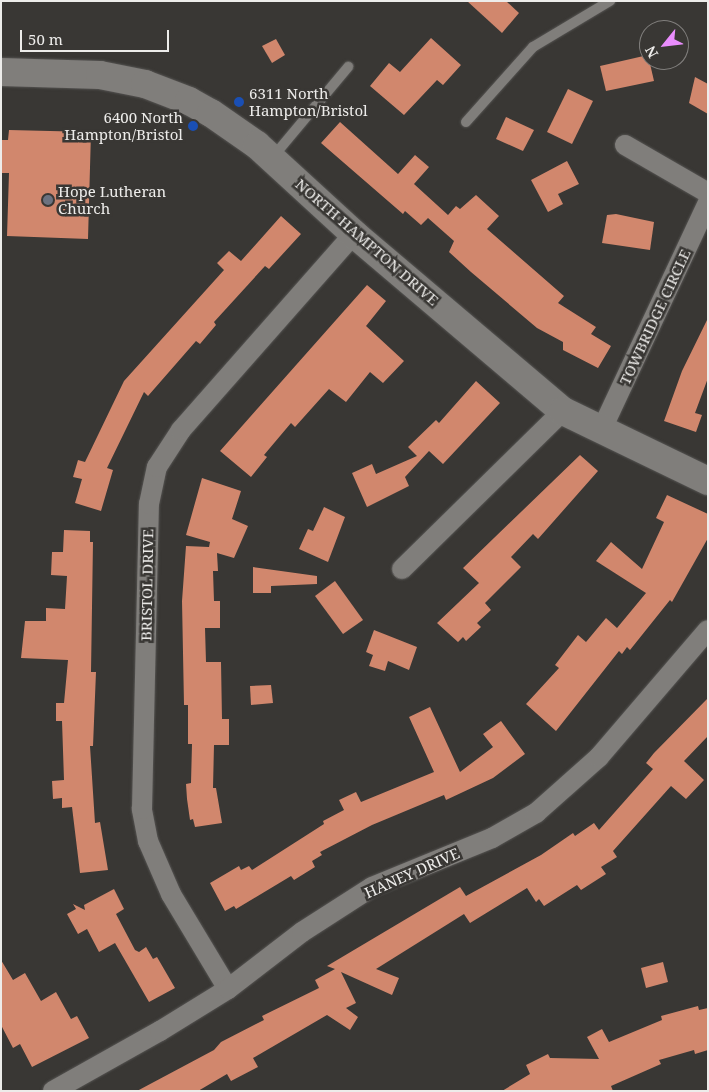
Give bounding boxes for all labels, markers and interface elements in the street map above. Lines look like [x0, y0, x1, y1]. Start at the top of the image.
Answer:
scale bar [22, 20, 171, 52]
north arrow [639, 20, 689, 70]
text: 50 m [28, 29, 63, 49]
text: N [640, 43, 662, 61]
place label: 6311 North Hampton/Bristol [249, 84, 368, 119]
marker: 6311 North Hampton/Bristol [233, 96, 245, 108]
place label: 6400 North Hampton/Bristol [64, 108, 183, 143]
marker: 6400 North Hampton/Bristol [187, 120, 199, 132]
street label: NORTH HAMPTON DRIVE [292, 175, 442, 309]
place label: Hope Lutheran Church [58, 182, 166, 217]
marker: Hope Lutheran Church [42, 194, 54, 206]
street label: TOWBRIDGE CIRCLE [616, 246, 694, 388]
street label: BRISTOL DRIVE [137, 529, 157, 641]
street label: HANEY DRIVE [362, 844, 462, 902]

